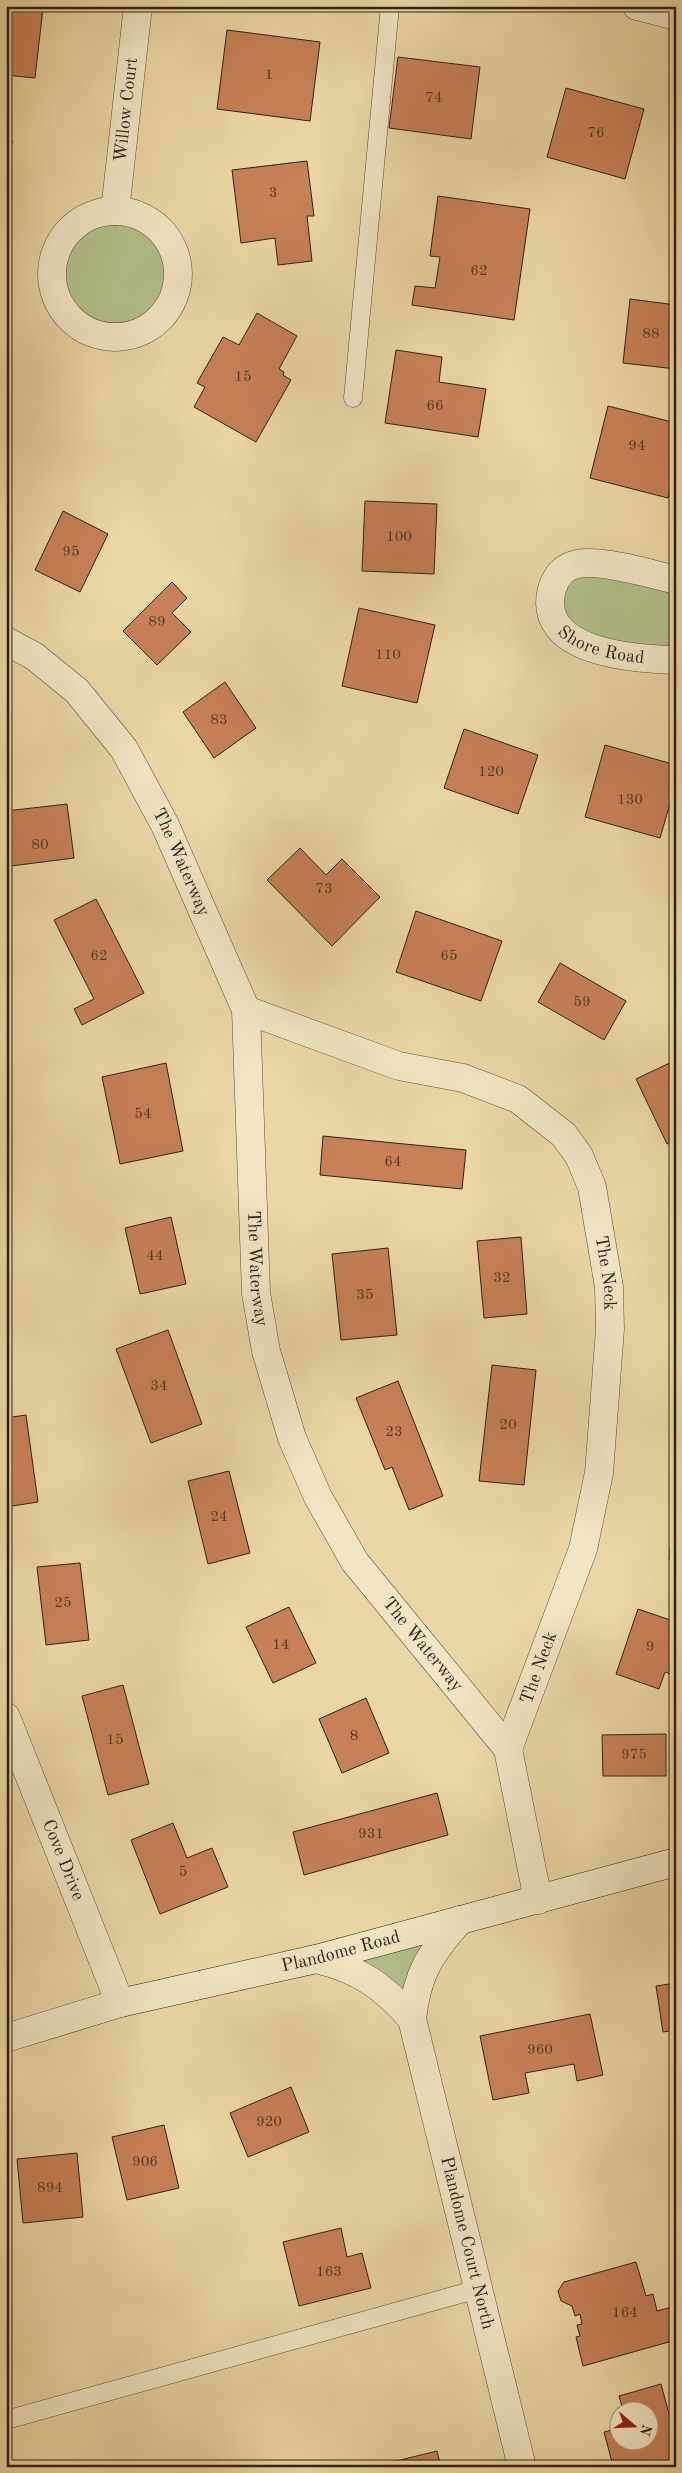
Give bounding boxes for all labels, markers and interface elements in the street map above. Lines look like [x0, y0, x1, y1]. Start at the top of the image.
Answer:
street label: Willow Court [112, 56, 141, 163]
house number: 1 [265, 68, 273, 83]
house number: 74 [425, 91, 443, 106]
house number: 76 [587, 126, 605, 141]
house number: 3 [269, 186, 277, 201]
house number: 62 [470, 264, 488, 279]
house number: 88 [642, 327, 660, 342]
house number: 15 [234, 370, 252, 385]
house number: 66 [426, 399, 444, 414]
house number: 94 [628, 439, 646, 454]
house number: 100 [386, 530, 412, 545]
house number: 95 [62, 545, 80, 560]
house number: 89 [148, 615, 166, 630]
street label: Shore Road [554, 622, 645, 667]
house number: 110 [375, 648, 401, 663]
house number: 83 [210, 713, 228, 728]
house number: 120 [478, 765, 504, 780]
house number: 130 [617, 793, 643, 808]
street label: The Waterway [149, 805, 213, 920]
house number: 80 [31, 838, 49, 853]
house number: 73 [315, 882, 333, 897]
house number: 62 [90, 949, 108, 964]
house number: 65 [440, 949, 458, 964]
house number: 59 [573, 995, 591, 1010]
house number: 54 [134, 1107, 152, 1122]
house number: 64 [384, 1155, 402, 1170]
street label: The Waterway [244, 1210, 271, 1328]
street label: The Neck [591, 1234, 619, 1311]
house number: 44 [146, 1249, 164, 1264]
house number: 32 [493, 1271, 511, 1286]
house number: 35 [356, 1288, 374, 1303]
house number: 34 [150, 1379, 168, 1394]
house number: 20 [499, 1418, 517, 1433]
house number: 23 [385, 1425, 403, 1440]
house number: 24 [210, 1510, 228, 1525]
street label: The Waterway [379, 1594, 467, 1696]
house number: 25 [54, 1596, 72, 1611]
street label: The Neck [518, 1630, 560, 1706]
house number: 14 [272, 1638, 290, 1653]
house number: 9 [646, 1640, 654, 1655]
house number: 8 [350, 1729, 358, 1744]
house number: 15 [106, 1733, 124, 1748]
house number: 975 [621, 1748, 647, 1763]
street label: Cove Drive [39, 1817, 87, 1903]
house number: 931 [358, 1827, 384, 1842]
house number: 5 [179, 1865, 187, 1880]
street label: Plandome Road [280, 1928, 402, 1975]
house number: 960 [527, 2043, 553, 2058]
house number: 920 [256, 2115, 282, 2130]
house number: 906 [132, 2155, 158, 2170]
street label: Plandome Court North [437, 2155, 497, 2331]
house number: 894 [37, 2181, 63, 2196]
house number: 163 [316, 2265, 342, 2280]
house number: 164 [612, 2306, 638, 2321]
north arrow [610, 2400, 660, 2450]
text: N [637, 2423, 654, 2438]

